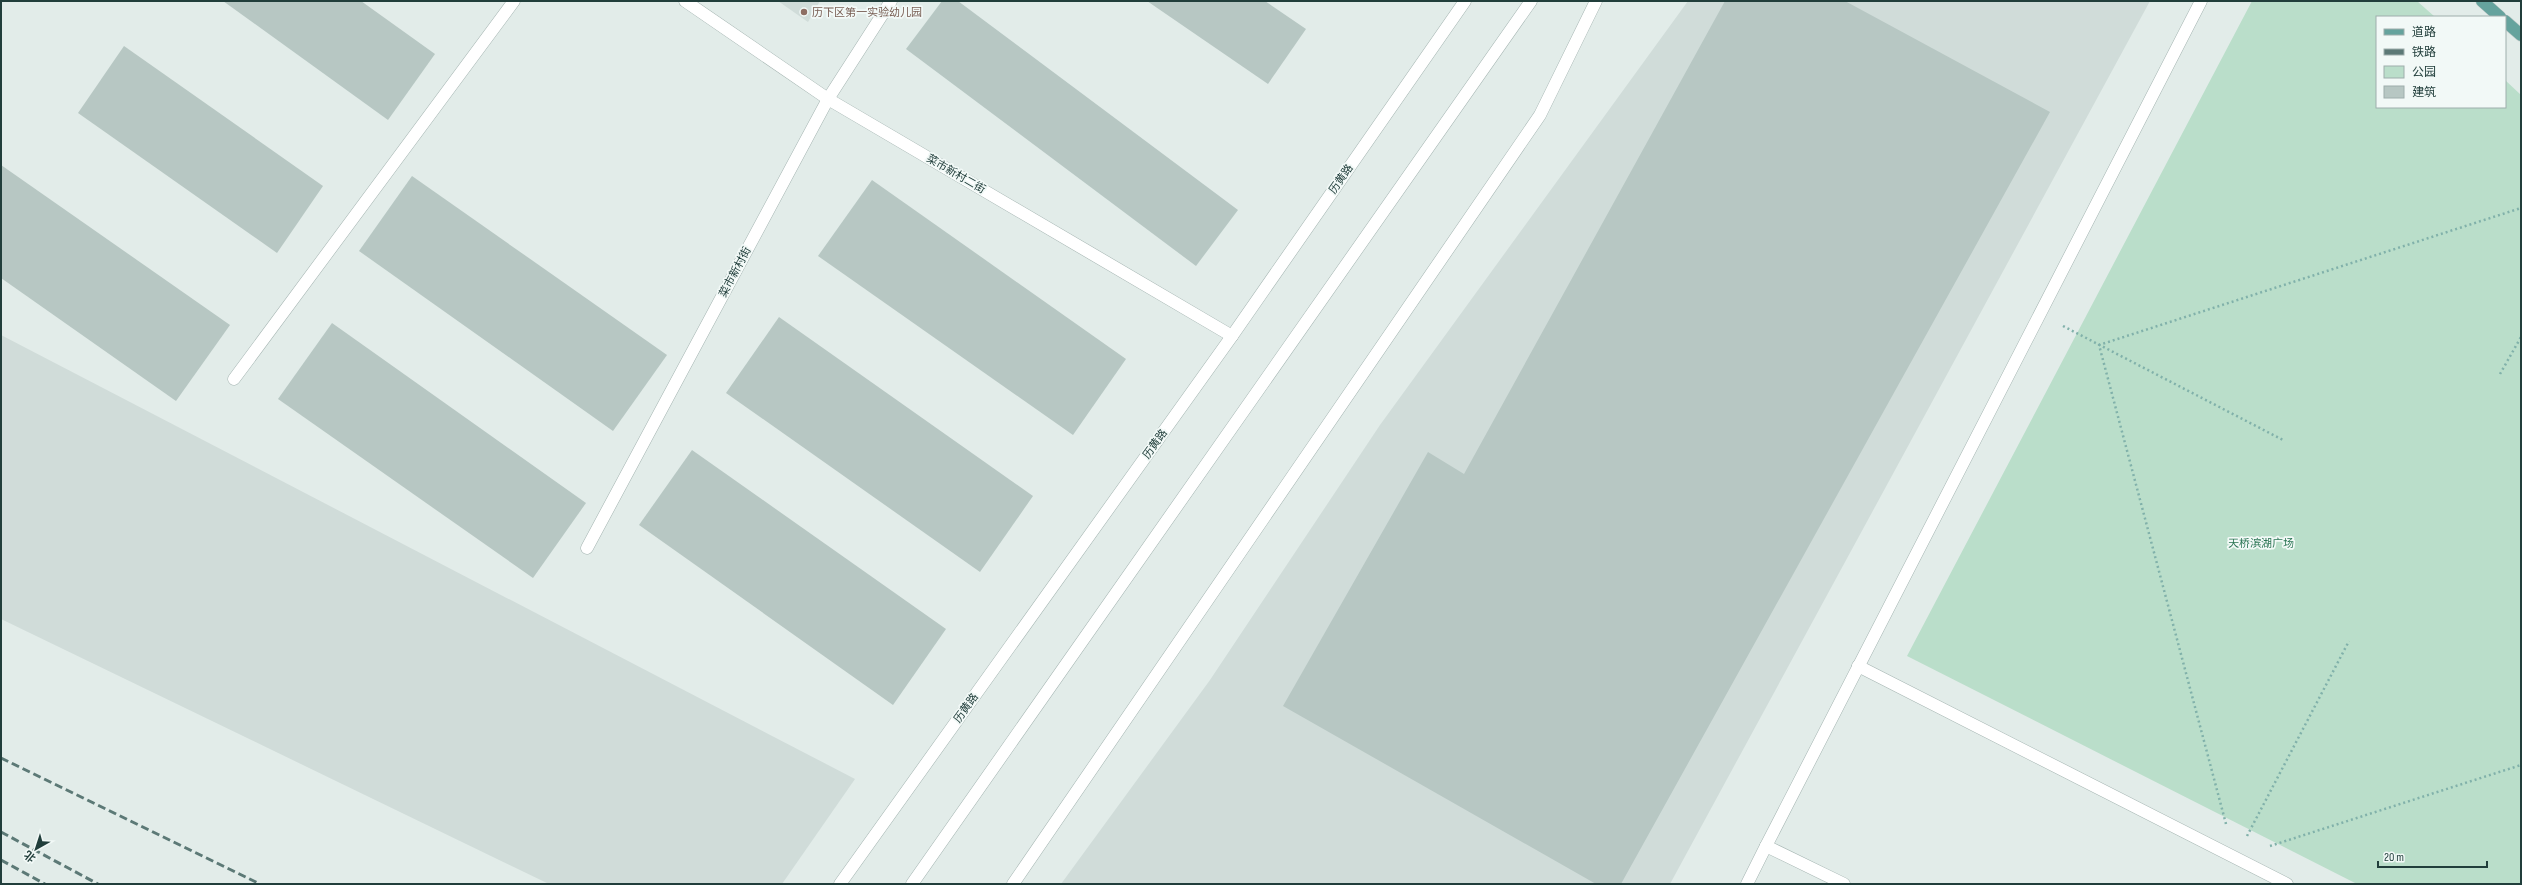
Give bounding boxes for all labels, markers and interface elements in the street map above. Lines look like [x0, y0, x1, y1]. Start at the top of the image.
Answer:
place label: 历下区第一实验幼儿园 [812, 6, 922, 19]
marker: 历下区第一实验幼儿园 [799, 7, 809, 17]
legend [2376, 16, 2506, 108]
text: 道路 [2412, 25, 2436, 40]
text: 铁路 [2412, 45, 2436, 60]
text: 公园 [2412, 65, 2436, 80]
text: 建筑 [2412, 85, 2436, 100]
street label: 菜市新村二街 [924, 152, 988, 196]
street label: 历黄路 [1326, 162, 1356, 196]
street label: 菜市新村街 [716, 245, 754, 299]
street label: 历黄路 [1140, 427, 1170, 461]
park label: 天桥滨湖广场 [2228, 537, 2294, 550]
street label: 历黄路 [951, 691, 981, 725]
north arrow [16, 829, 56, 869]
scale bar [2378, 843, 2487, 869]
text: 北 [22, 848, 38, 865]
text: 20 m [2384, 850, 2404, 865]

